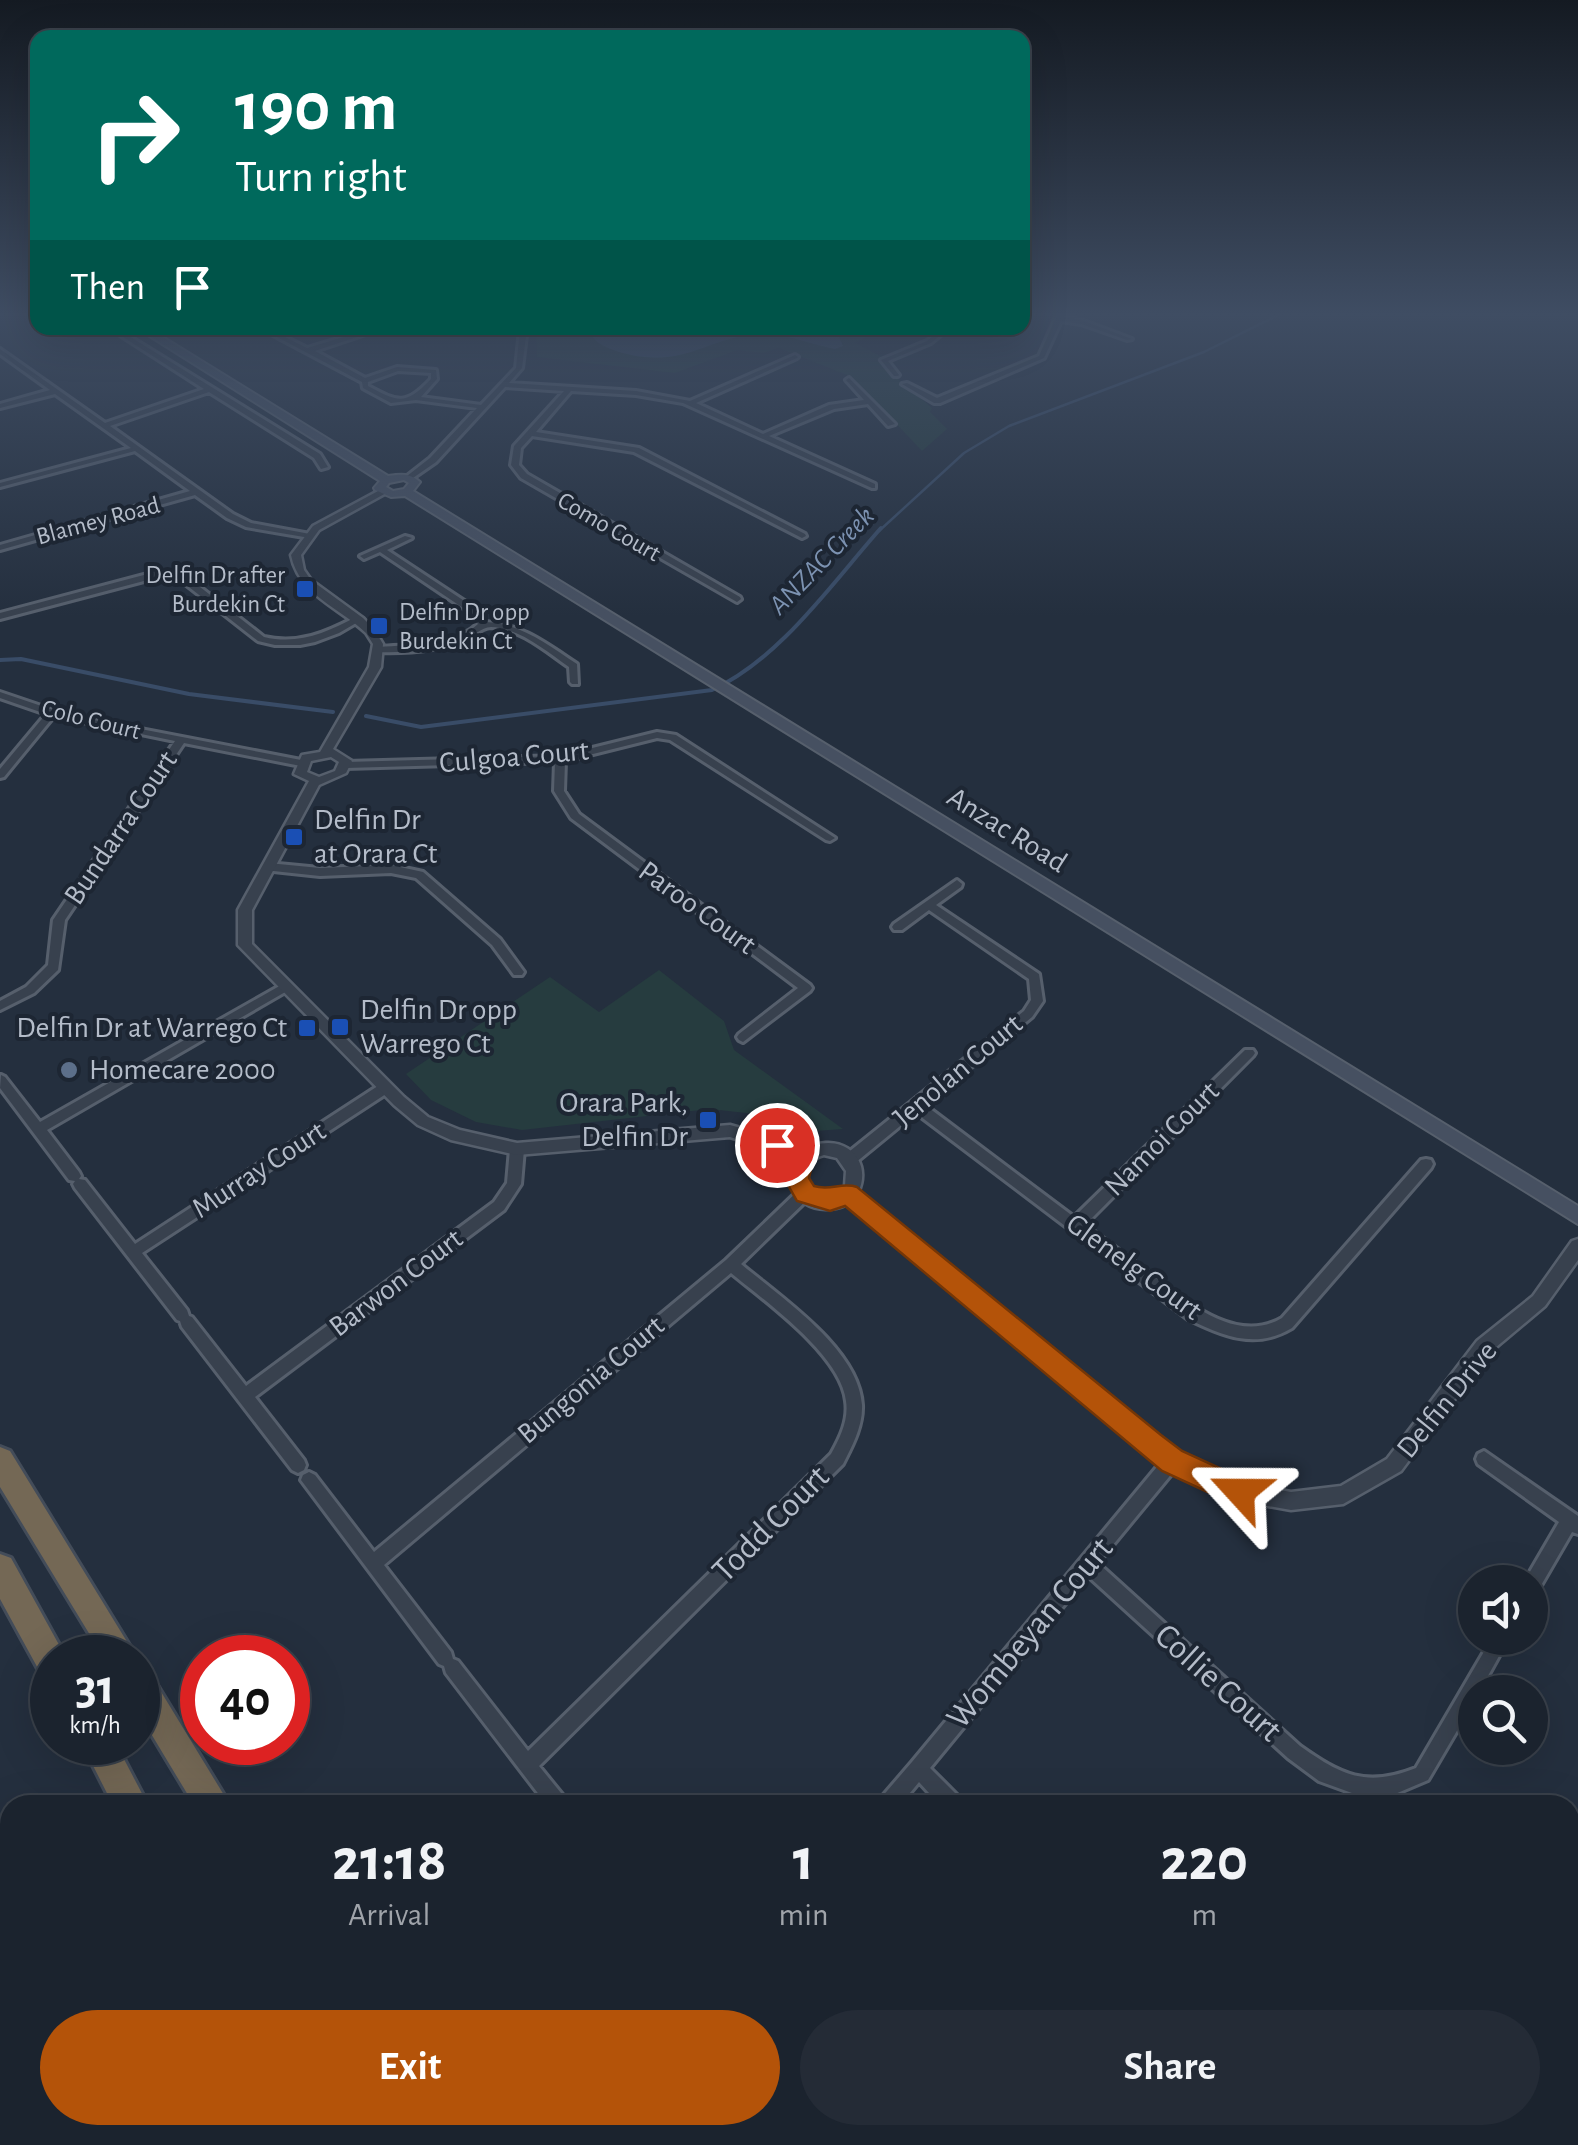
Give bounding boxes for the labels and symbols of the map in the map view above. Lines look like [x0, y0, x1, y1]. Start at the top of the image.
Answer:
street label: Como Court [553, 488, 665, 566]
street label: Blamey Road [33, 492, 163, 550]
water label: ANZAC Creek [764, 502, 880, 621]
place label: Delfin Dr after Burdekin Ct [146, 563, 285, 617]
marker: Delfin Dr after Burdekin Ct [294, 578, 316, 600]
place label: Delfin Dr opp Burdekin Ct [399, 600, 530, 654]
marker: Delfin Dr opp Burdekin Ct [368, 615, 390, 637]
street label: Colo Court [39, 696, 143, 744]
street label: Culgoa Court [438, 735, 590, 778]
street label: Bundarra Court [59, 746, 183, 910]
street label: Anzac Road [942, 782, 1072, 878]
place label: Delfin Dr at Orara Ct [314, 805, 438, 869]
marker: Delfin Dr at Orara Ct [283, 826, 305, 848]
street label: Paroo Court [633, 856, 761, 960]
place label: Delfin Dr opp Warrego Ct [360, 995, 517, 1059]
street label: Jenolan Court [888, 1008, 1029, 1133]
place label: Delfin Dr at Warrego Ct [16, 1013, 287, 1043]
marker: Delfin Dr opp Warrego Ct [329, 1016, 351, 1038]
marker: Delfin Dr at Warrego Ct [296, 1017, 318, 1039]
place label: Homecare 2000 [89, 1055, 276, 1085]
marker: Homecare 2000 [58, 1059, 80, 1081]
street label: Namoi Court [1099, 1076, 1225, 1202]
place label: Orara Park, Delfin Dr [559, 1088, 688, 1152]
pin [735, 1103, 820, 1188]
marker: Orara Park, Delfin Dr [697, 1109, 719, 1131]
street label: Murray Court [187, 1116, 331, 1224]
street label: Glenelg Court [1061, 1208, 1208, 1326]
street label: Barwon Court [324, 1223, 469, 1343]
street label: Bungonia Court [512, 1310, 670, 1450]
street label: Delfin Drive [1391, 1336, 1503, 1464]
position arrow [1188, 1440, 1292, 1544]
street label: Todd Court [706, 1459, 836, 1589]
street label: Wombeyan Court [940, 1531, 1120, 1735]
street label: Collie Court [1148, 1617, 1288, 1749]
speed limit sign: 40 [180, 1635, 310, 1765]

